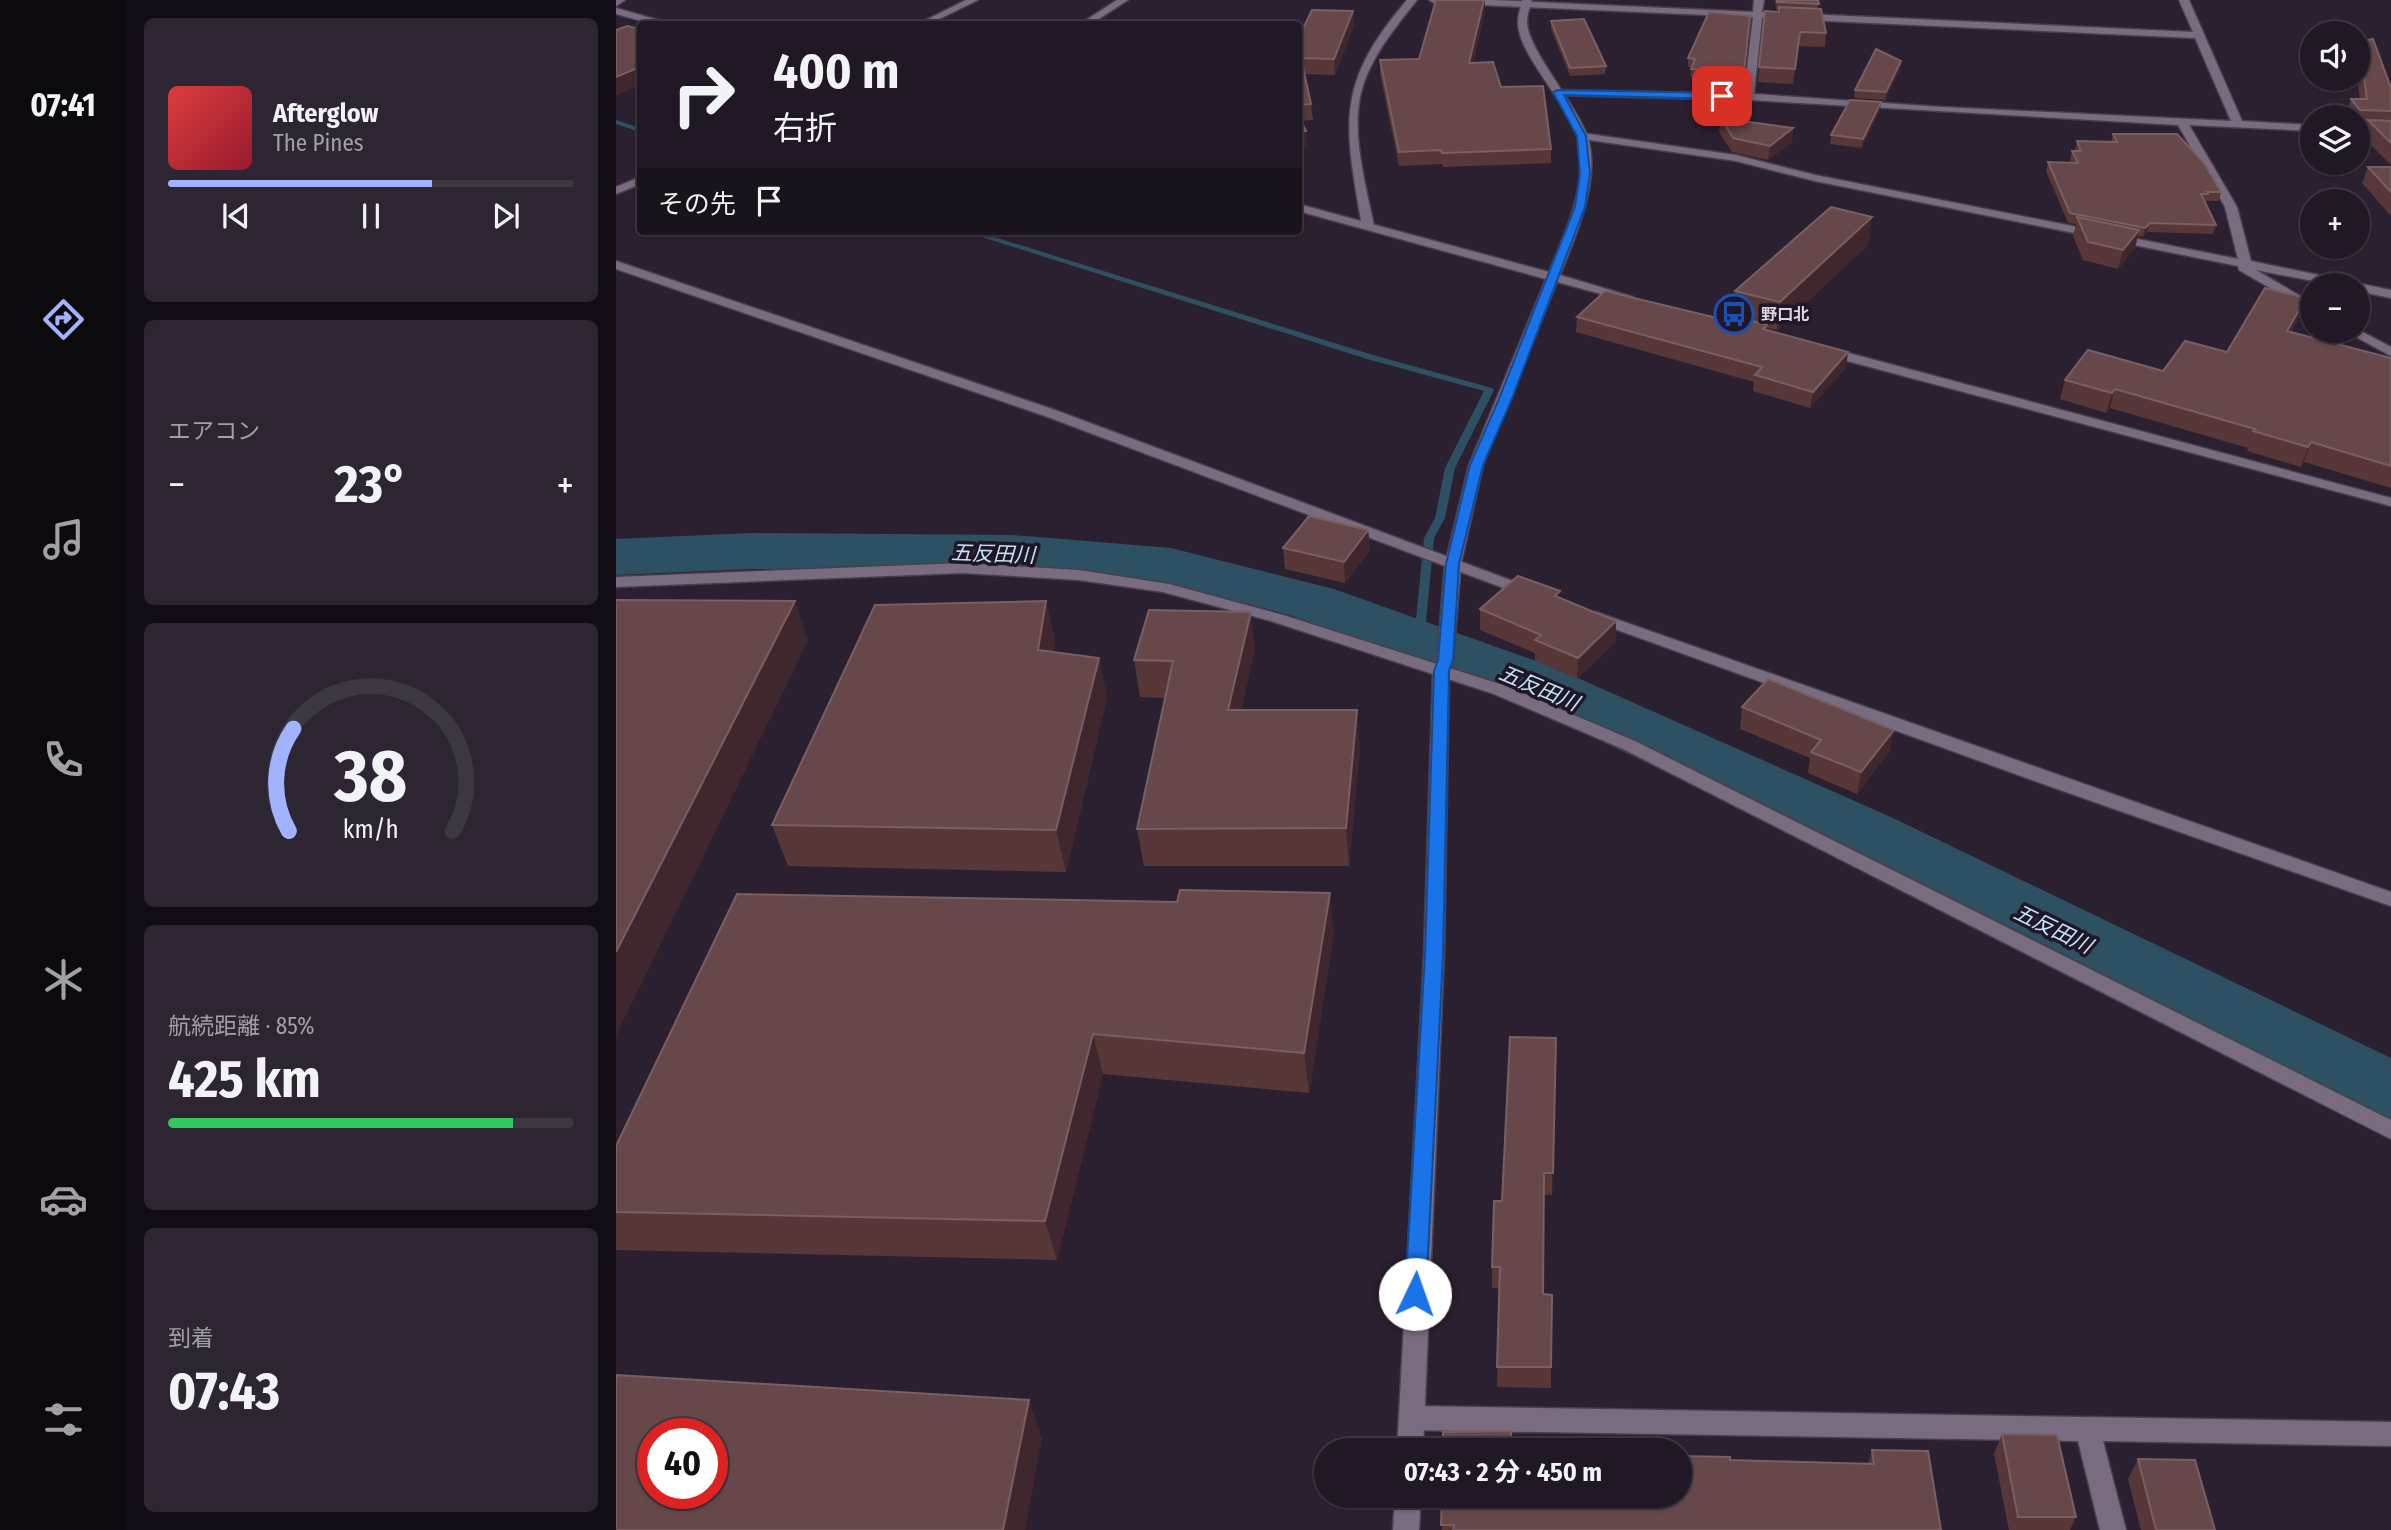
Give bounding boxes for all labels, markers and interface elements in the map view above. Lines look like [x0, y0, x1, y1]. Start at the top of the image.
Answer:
map controls [2300, 21, 2370, 343]
button: sound [2300, 21, 2370, 91]
text: 400 m [773, 42, 899, 101]
icon: right [658, 49, 749, 140]
pin [1692, 66, 1752, 126]
icon: arrive [1703, 77, 1741, 115]
text: 07:41 [30, 86, 96, 124]
text: Afterglow [273, 98, 378, 129]
button: layers [2300, 105, 2370, 175]
text: 右折 [773, 109, 837, 147]
text: The Pines [273, 129, 364, 157]
icon: arrive [750, 182, 788, 220]
text: その先 [658, 189, 736, 220]
button: + [2300, 189, 2370, 259]
icon: previous [217, 197, 255, 235]
icon: pause [352, 197, 390, 235]
icon: next [487, 197, 525, 235]
button: − [2300, 273, 2370, 343]
bus stop icon: 野口北 [1713, 293, 1755, 335]
icon: directions [39, 295, 88, 344]
place label: 野口北 [1761, 305, 1809, 324]
text: エアコン [168, 417, 260, 445]
text: 23° [334, 453, 407, 516]
text: − [168, 462, 185, 508]
text: + [557, 462, 574, 508]
icon: music [39, 515, 88, 564]
water label: 五反田川 [951, 540, 1037, 569]
water label: 五反田川 [1495, 660, 1585, 717]
text: 38 [334, 733, 407, 820]
icon: phone [39, 735, 88, 784]
text: km/h [343, 815, 399, 845]
water label: 五反田川 [2010, 899, 2098, 960]
icon: climate [39, 955, 88, 1004]
text: 航続距離 · 85% [168, 1012, 315, 1040]
text: 425 km [168, 1048, 321, 1111]
icon: car [39, 1175, 88, 1224]
position arrow [1378, 1257, 1452, 1331]
text: 到着 [168, 1324, 214, 1352]
text: 07:43 [168, 1360, 280, 1423]
icon: filters [39, 1395, 88, 1444]
speed limit sign: 40 [637, 1418, 728, 1509]
text: 07:43 · 2 分 · 450 m [1404, 1457, 1602, 1488]

